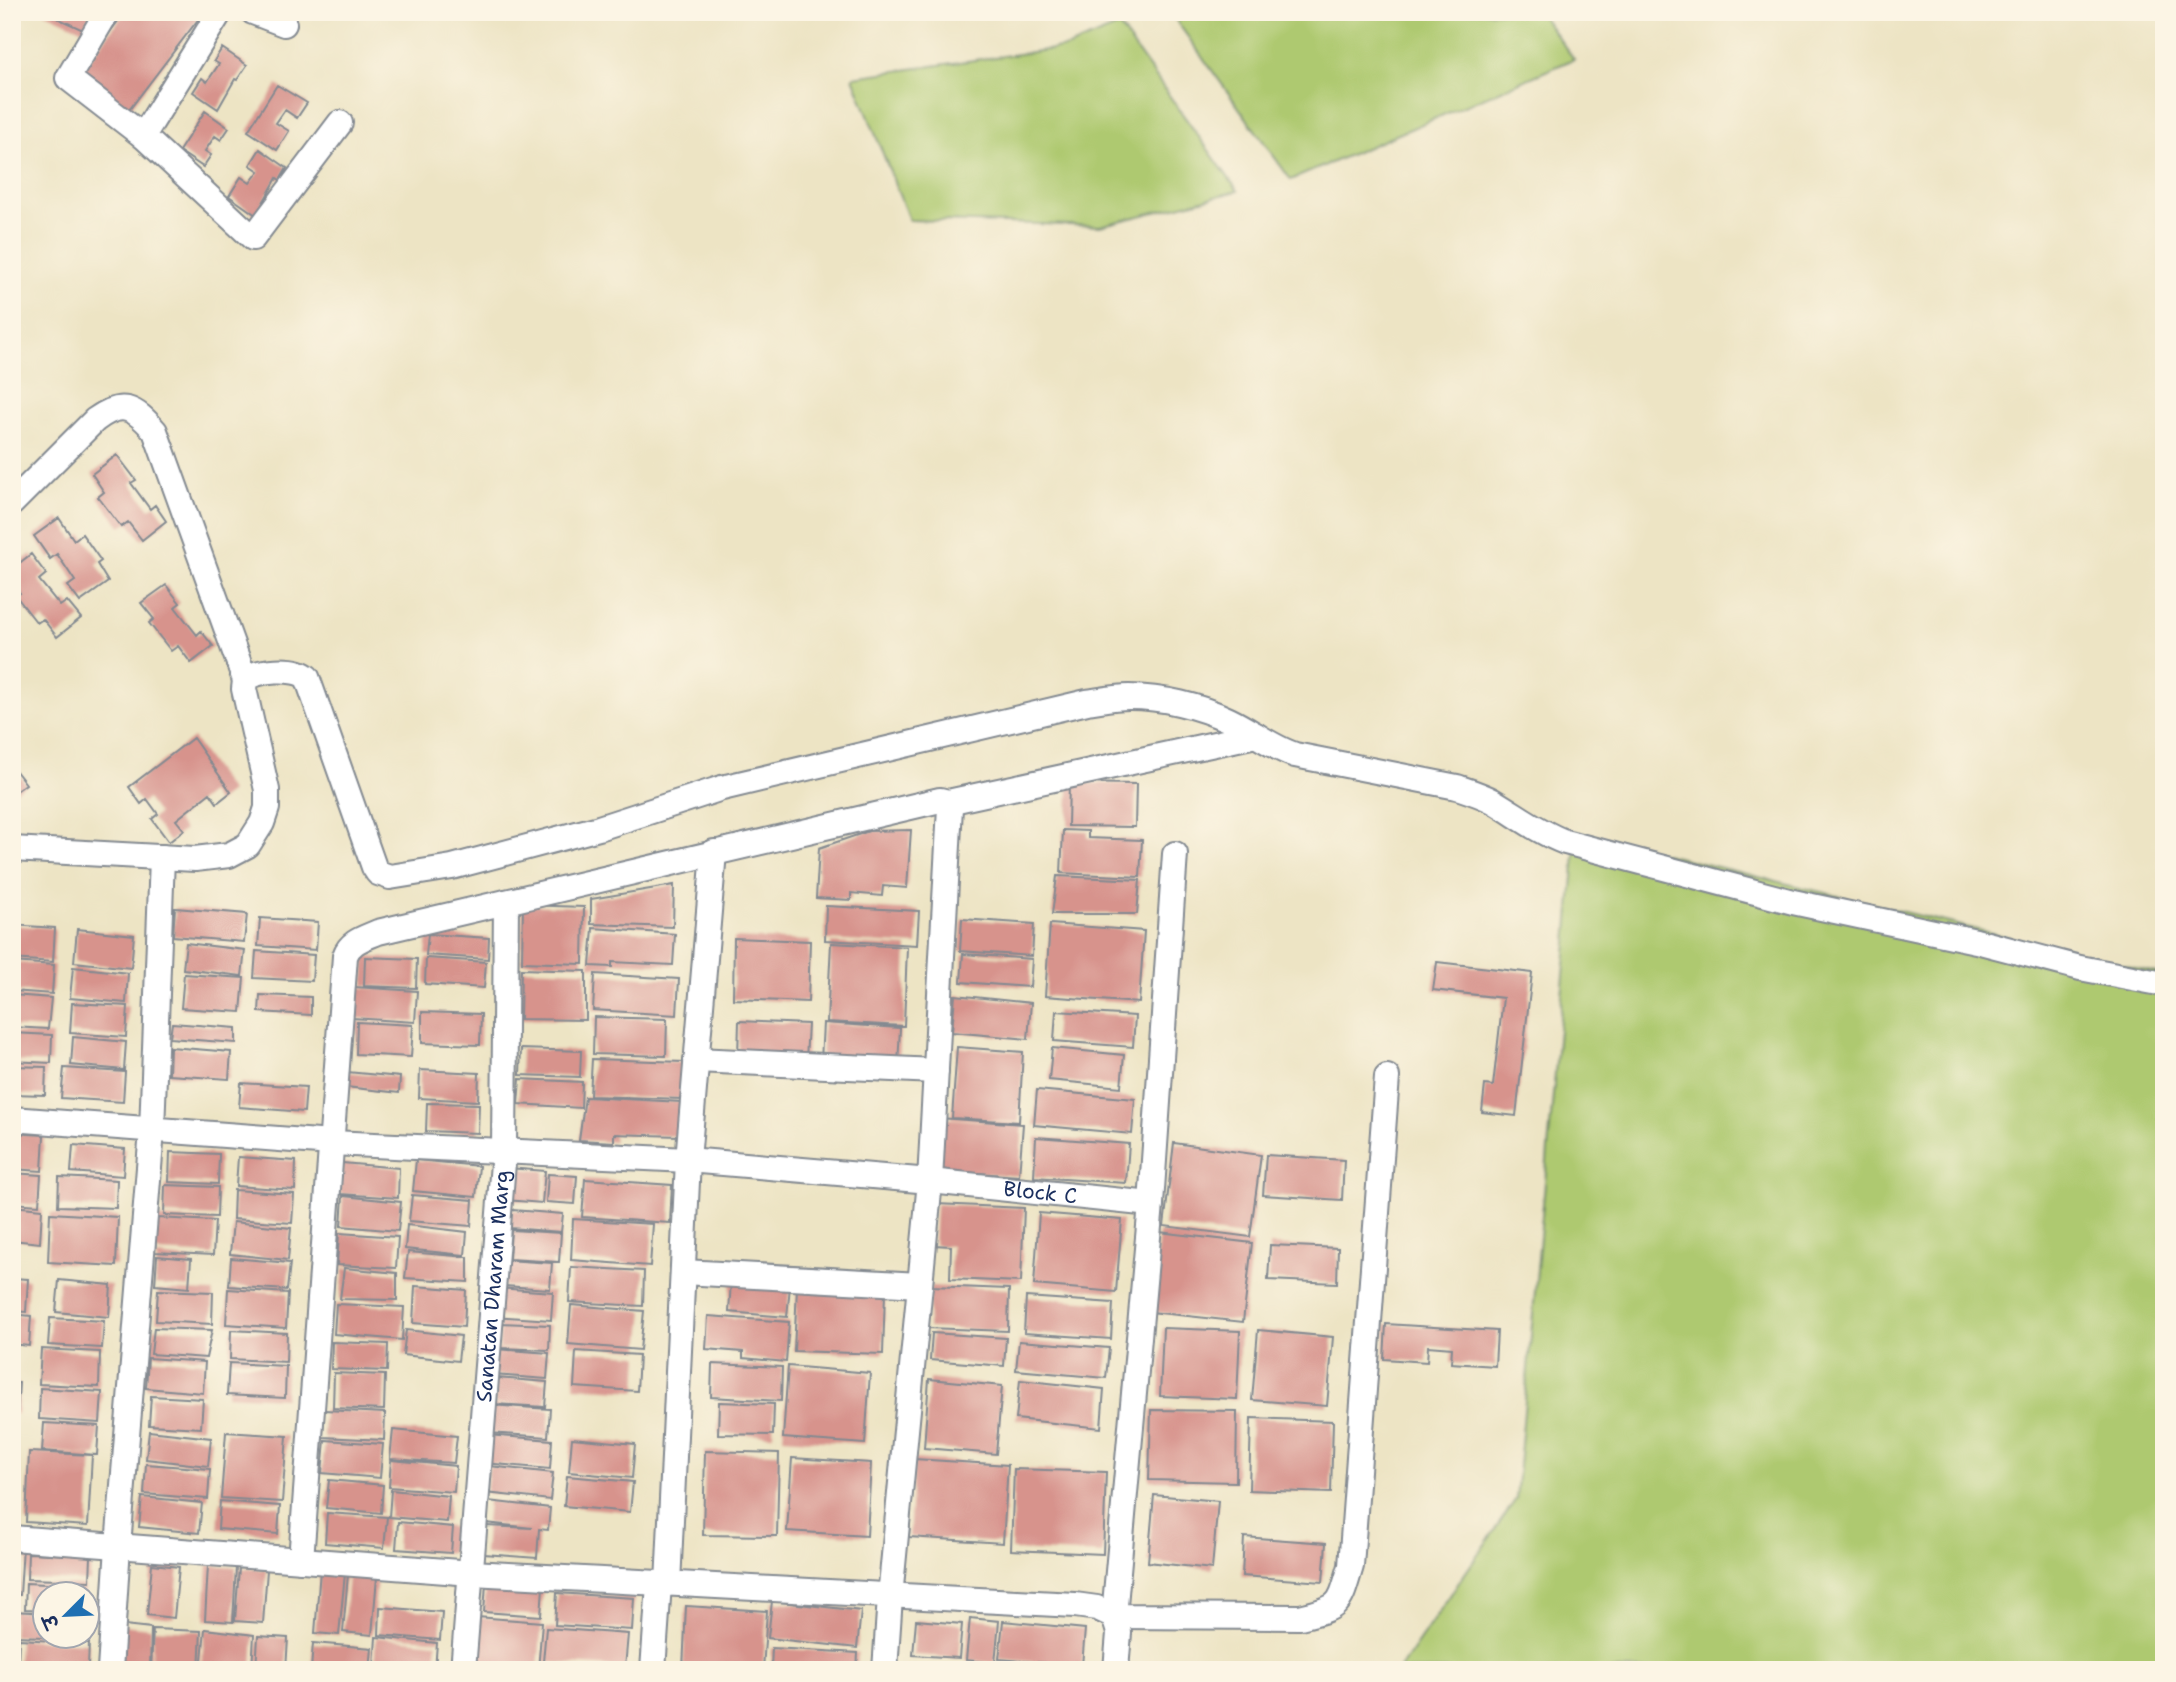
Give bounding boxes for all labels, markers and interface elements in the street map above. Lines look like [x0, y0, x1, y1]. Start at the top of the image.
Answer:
street label: Sanatan Dharam Marg [470, 1169, 516, 1403]
street label: Block C [1002, 1175, 1078, 1210]
north arrow [32, 1580, 102, 1650]
text: उ [36, 1609, 66, 1634]

